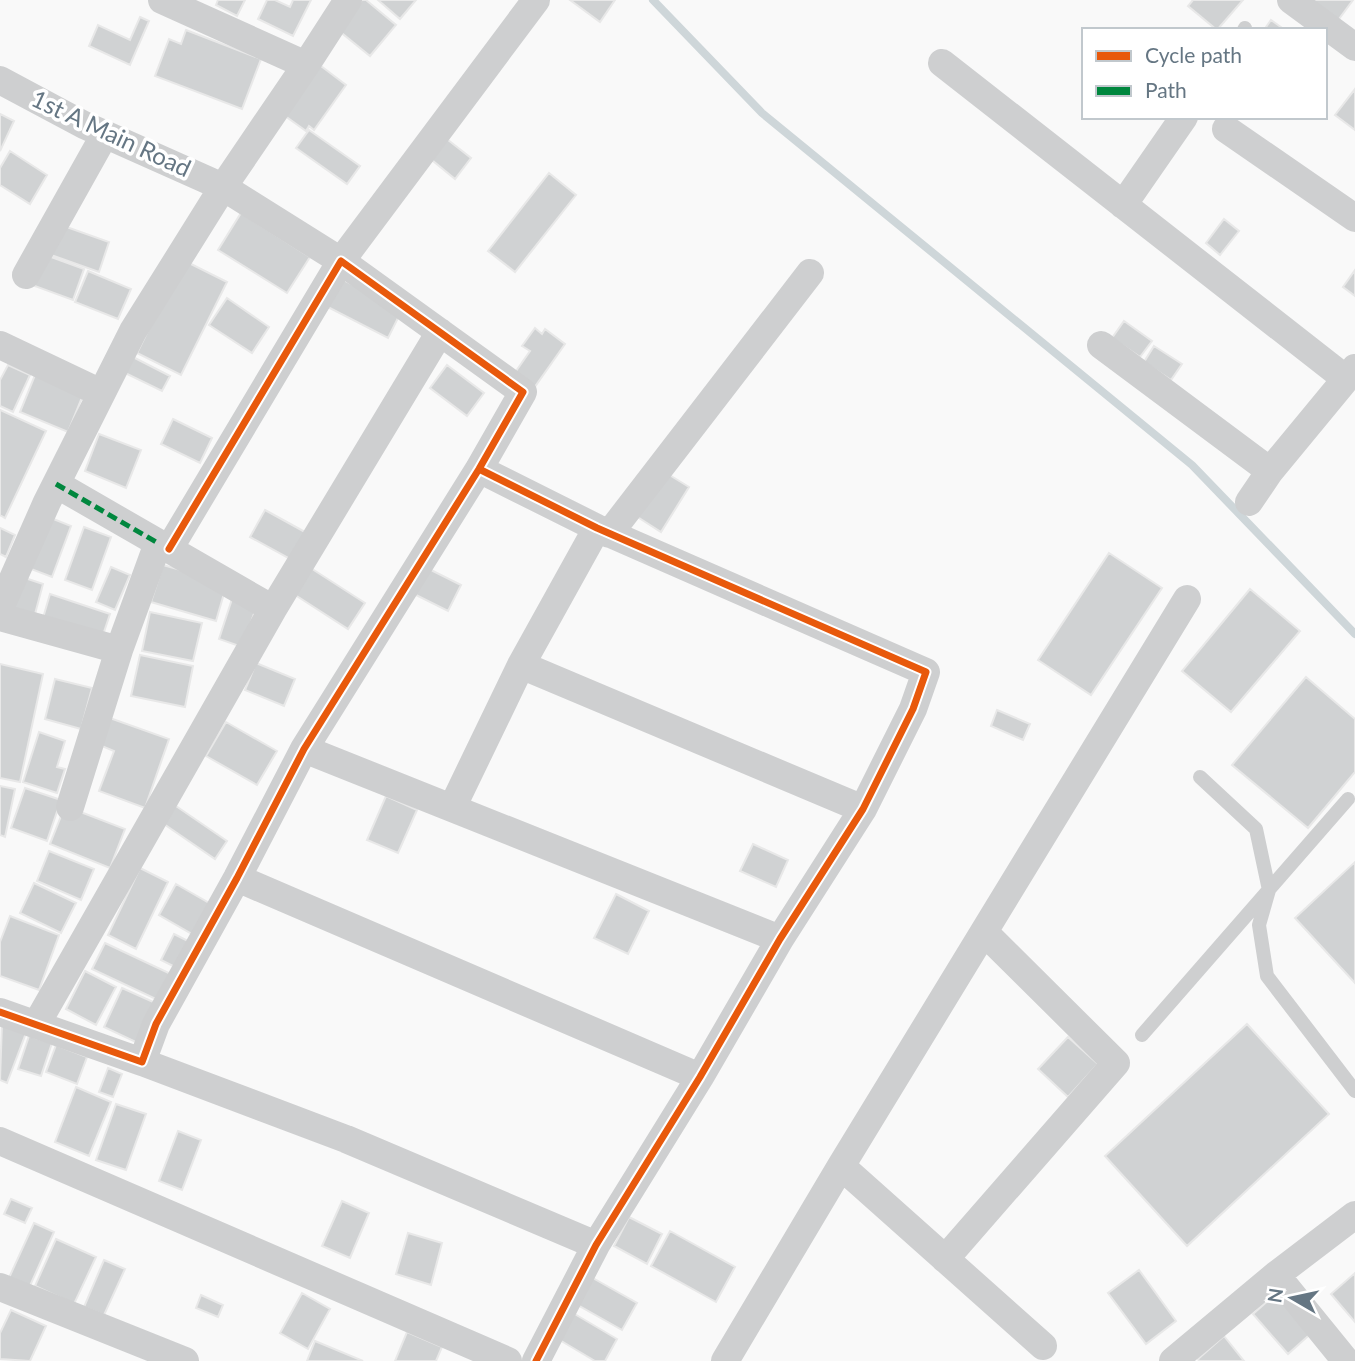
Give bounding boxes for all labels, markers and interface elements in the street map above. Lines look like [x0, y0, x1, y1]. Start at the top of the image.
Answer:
legend [1082, 28, 1327, 119]
text: Cycle path [1145, 42, 1242, 67]
text: Path [1145, 77, 1187, 102]
street label: 1st A Main Road [27, 83, 196, 182]
north arrow [1257, 1263, 1327, 1333]
text: N [1262, 1286, 1287, 1304]

